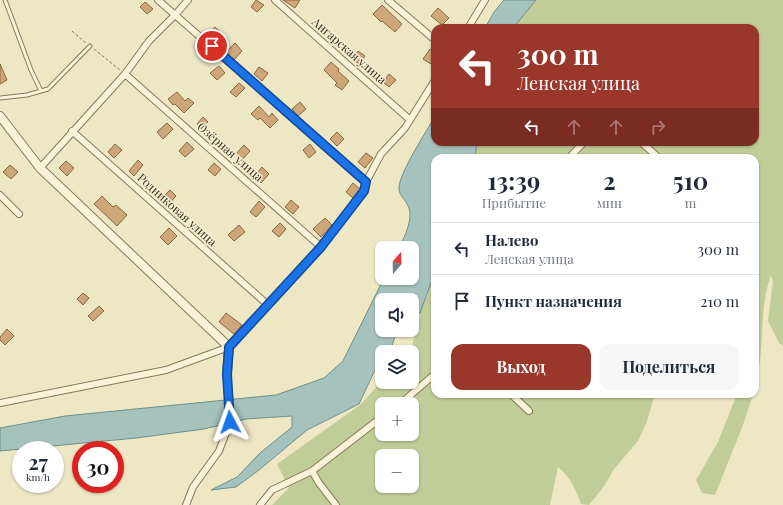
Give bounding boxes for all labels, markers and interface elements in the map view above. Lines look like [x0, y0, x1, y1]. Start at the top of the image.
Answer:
street label: Ангарская улица [308, 13, 390, 87]
pin [195, 29, 229, 63]
icon: arrive [201, 35, 223, 57]
text: 300 m [517, 35, 599, 72]
icon: left [451, 40, 503, 92]
text: Ленская улица [517, 71, 640, 95]
icon: left [521, 116, 543, 138]
icon: ahead [563, 116, 585, 138]
icon: ahead [605, 116, 627, 138]
icon: right [647, 116, 669, 138]
street label: Озёрная улица [194, 118, 267, 184]
text: 13:39 [487, 164, 540, 196]
text: 2 [603, 164, 616, 196]
text: 510 [673, 164, 708, 196]
street label: Родниковая улица [135, 169, 221, 249]
text: Прибытие [482, 194, 546, 211]
text: мин [597, 194, 622, 211]
text: m [685, 194, 696, 211]
text: Налево [485, 230, 538, 250]
icon: left [451, 238, 473, 260]
text: 300 m [697, 239, 739, 259]
north arrow [375, 241, 419, 285]
map controls [375, 241, 419, 493]
text: Ленская улица [485, 250, 574, 267]
icon: arrive [451, 290, 473, 312]
text: Пункт назначения [485, 291, 622, 311]
text: 210 m [700, 291, 739, 311]
button: sound [375, 293, 419, 337]
button: Выход [451, 344, 591, 390]
button: Поделиться [599, 344, 739, 390]
button: layers [375, 345, 419, 389]
button: + [375, 397, 419, 441]
position arrow [209, 401, 251, 443]
speed limit sign: 30 [72, 441, 124, 493]
text: 27 [28, 448, 48, 475]
button: − [375, 449, 419, 493]
text: km/h [26, 470, 50, 484]

